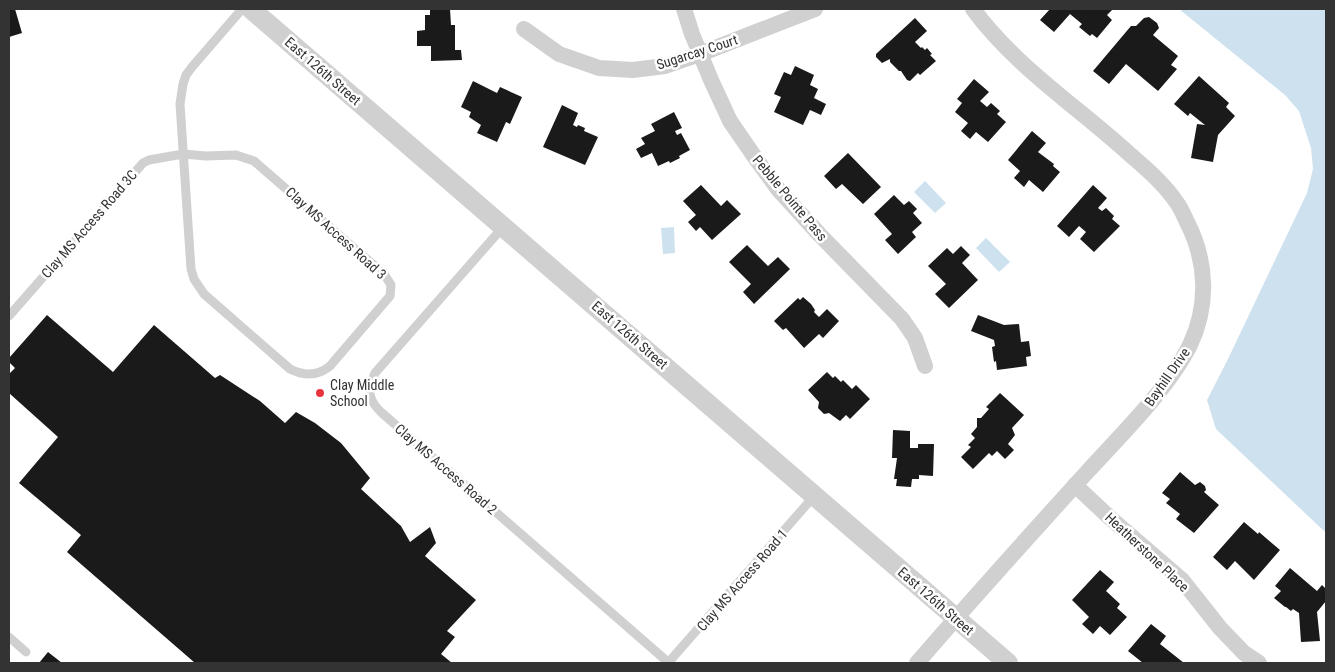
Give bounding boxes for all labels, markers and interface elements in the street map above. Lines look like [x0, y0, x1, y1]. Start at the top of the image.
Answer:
street label: Sugarcay Court [654, 31, 740, 73]
street label: East 126th Street [282, 34, 364, 108]
street label: Pebble Pointe Pass [750, 152, 830, 244]
street label: Clay MS Access Road 3C [38, 167, 140, 281]
street label: Clay MS Access Road 3 [282, 184, 390, 282]
street label: East 126th Street [589, 298, 671, 372]
street label: Bayhill Drive [1141, 344, 1193, 409]
place label: Clay Middle School [330, 377, 395, 409]
marker: Clay Middle School [314, 387, 326, 399]
street label: Clay MS Access Road 2 [392, 420, 500, 518]
street label: Heatherstone Place [1102, 509, 1192, 595]
street label: Clay MS Access Road 1 [693, 526, 791, 634]
street label: East 126th Street [895, 564, 977, 638]

